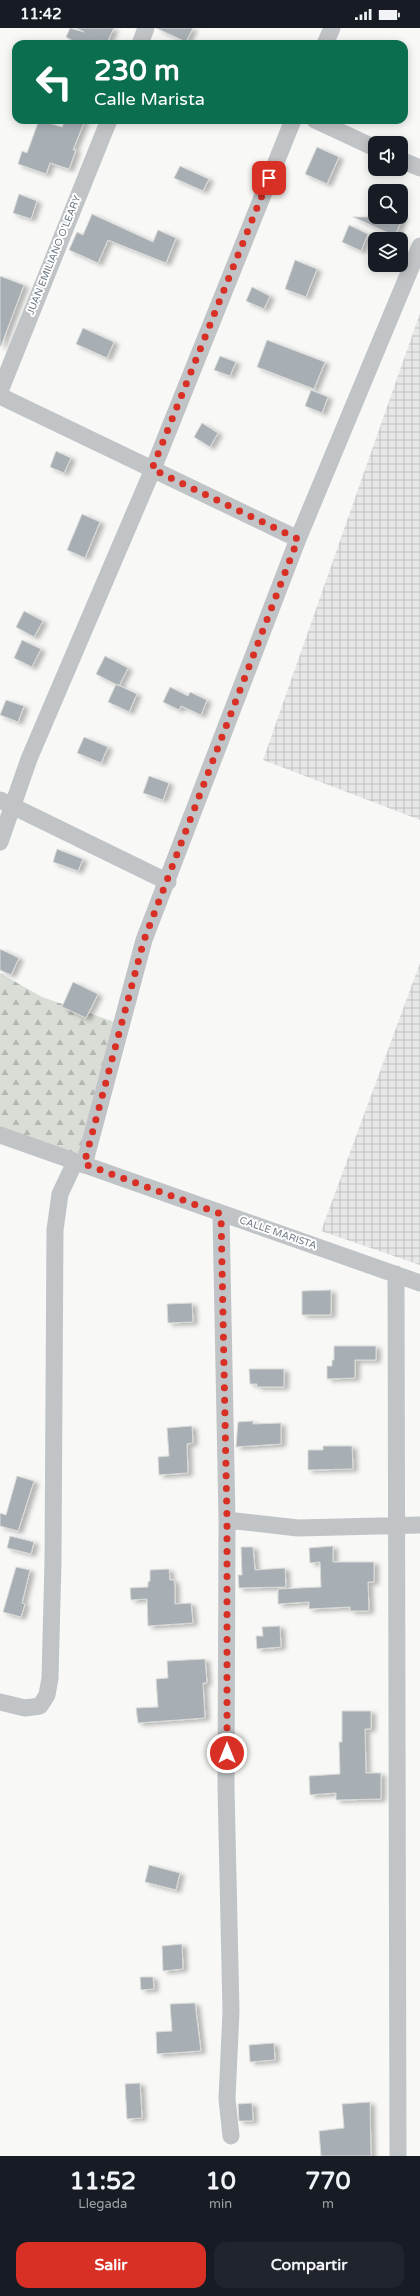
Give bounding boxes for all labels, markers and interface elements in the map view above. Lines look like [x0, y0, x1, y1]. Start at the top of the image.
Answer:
text: 11:42 [20, 5, 62, 23]
text: 230 m [94, 54, 180, 88]
icon: left [28, 56, 80, 108]
text: Calle Marista [94, 88, 205, 110]
map controls [368, 136, 408, 272]
button: sound [368, 136, 408, 176]
pin [252, 161, 286, 195]
icon: arrive [258, 167, 280, 189]
button: search [368, 184, 408, 224]
street label: JUAN EMILIANO O'LEARY [25, 193, 84, 316]
button: layers [368, 232, 408, 272]
street label: CALLE MARISTA [238, 1214, 318, 1252]
position arrow [206, 1732, 248, 1774]
text: 11:52 [70, 2167, 136, 2196]
text: 10 [206, 2167, 236, 2196]
text: 770 [305, 2167, 350, 2196]
text: Llegada [78, 2196, 127, 2212]
text: min [209, 2196, 232, 2212]
text: m [322, 2196, 334, 2212]
button: Salir [16, 2242, 206, 2288]
button: Compartir [214, 2242, 404, 2288]

